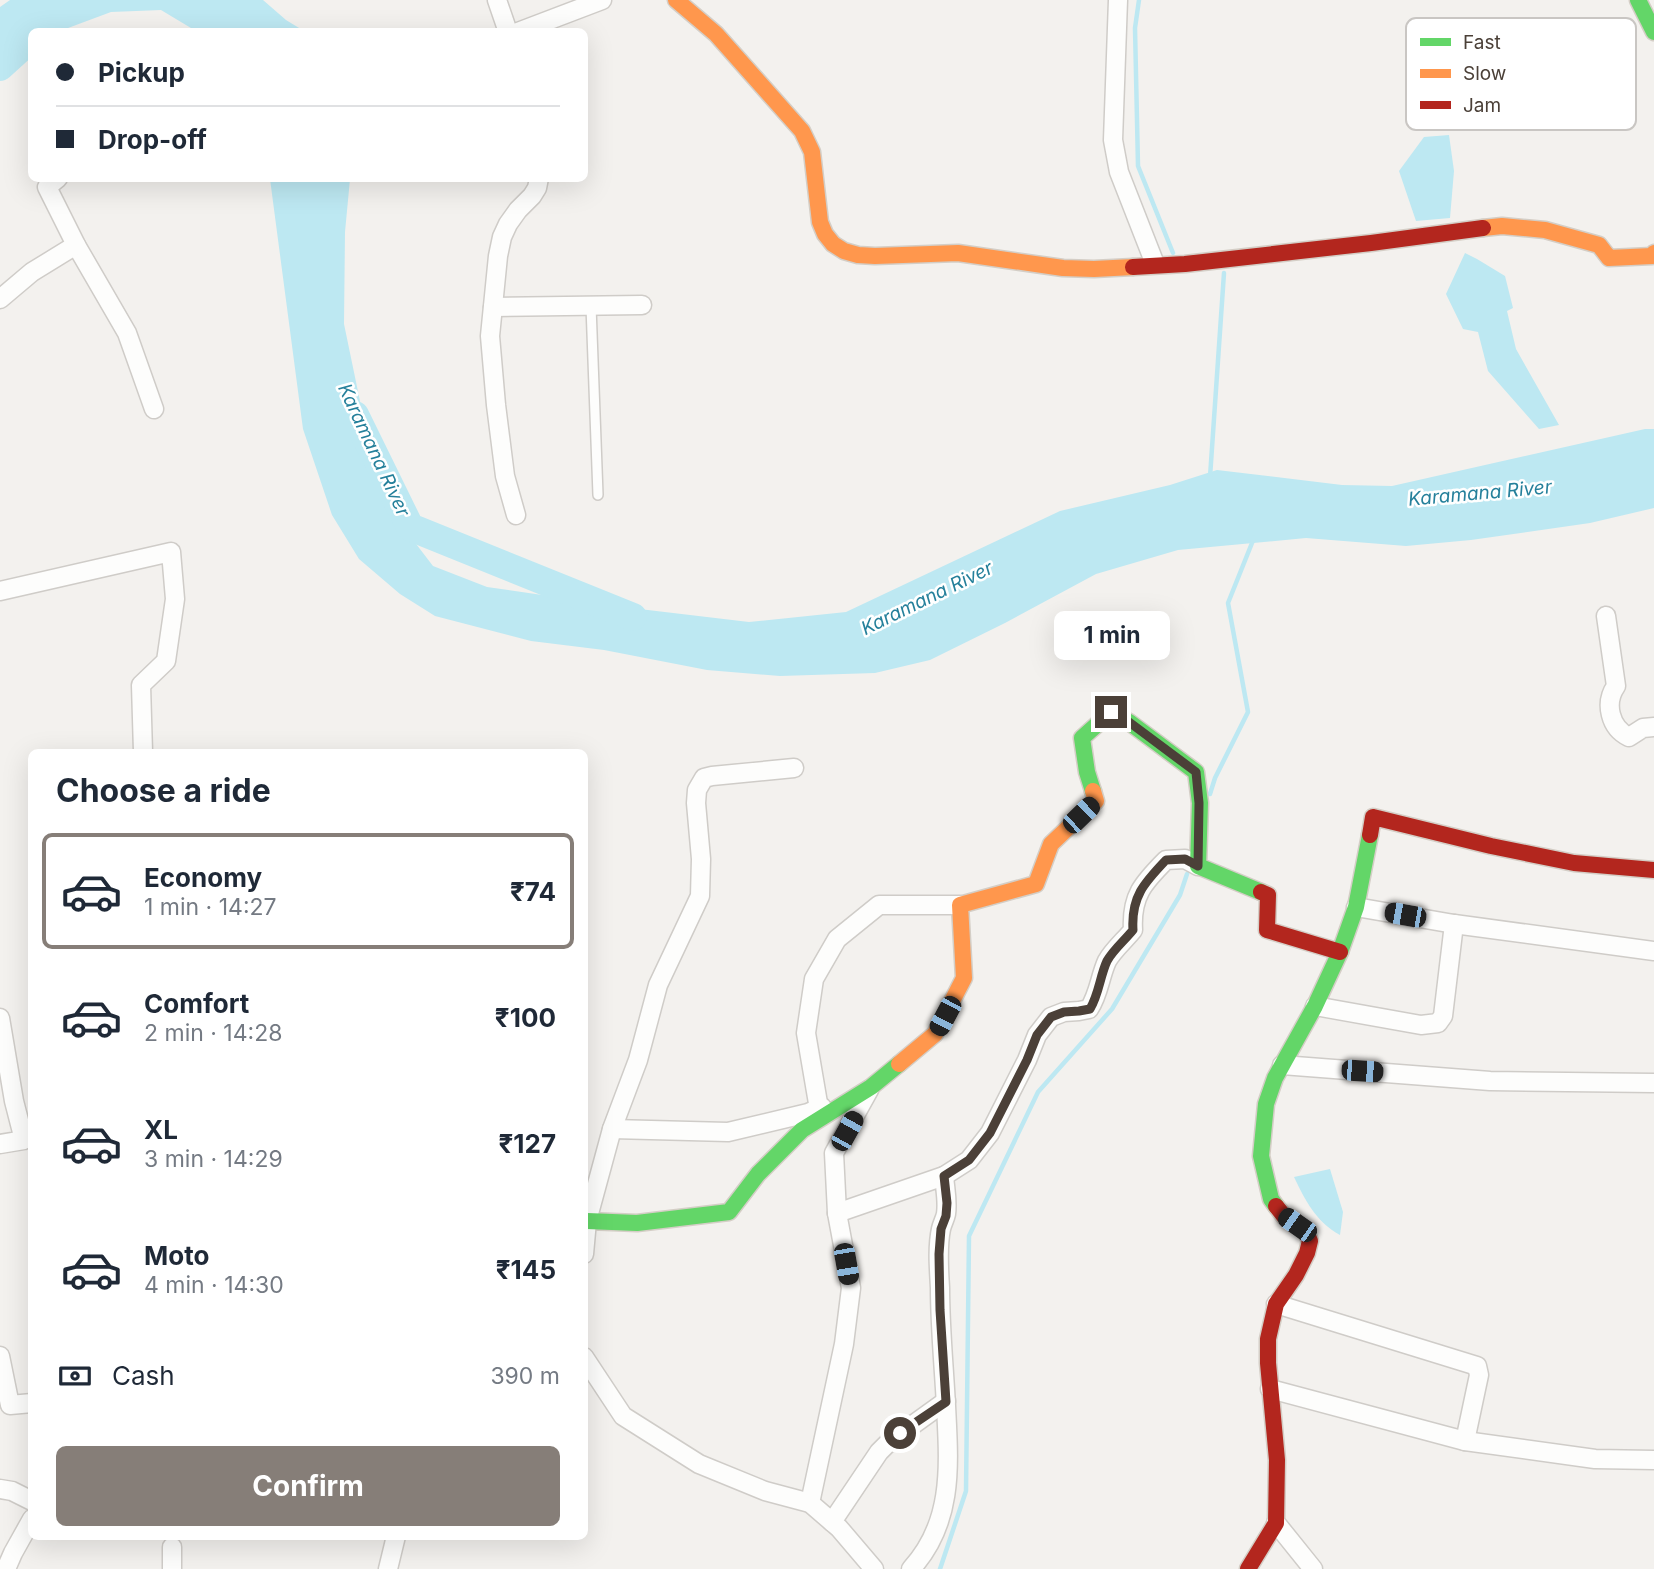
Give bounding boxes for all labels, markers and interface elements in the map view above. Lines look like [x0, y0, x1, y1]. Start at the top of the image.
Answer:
legend [1406, 18, 1636, 130]
text: Fast [1463, 31, 1501, 54]
text: Pickup [98, 57, 185, 88]
text: Slow [1463, 62, 1506, 85]
text: Jam [1463, 94, 1501, 117]
text: Drop-off [98, 124, 207, 155]
water label: Karamana River [333, 380, 415, 521]
water label: Karamana River [1407, 475, 1554, 511]
water label: Karamana River [857, 556, 997, 640]
callout: 1 min [1053, 610, 1169, 660]
text: 1 min [1084, 621, 1140, 649]
route end [1095, 696, 1127, 728]
text: Choose a ride [56, 771, 271, 810]
car [1059, 793, 1104, 837]
icon: car [60, 860, 123, 923]
text: Economy [144, 862, 262, 893]
text: ₹74 [510, 876, 556, 907]
text: 1 min · 14:27 [144, 893, 277, 921]
car [1383, 901, 1428, 929]
icon: car [60, 986, 123, 1049]
text: Comfort [144, 988, 249, 1019]
car [926, 993, 965, 1039]
text: ₹100 [495, 1002, 556, 1033]
text: 2 min · 14:28 [144, 1019, 282, 1047]
car [1341, 1059, 1384, 1083]
car [828, 1108, 867, 1154]
icon: car [60, 1112, 123, 1175]
text: XL [144, 1114, 178, 1145]
text: ₹127 [498, 1128, 556, 1159]
text: 3 min · 14:29 [144, 1145, 283, 1173]
car [1274, 1204, 1321, 1246]
icon: car [60, 1238, 123, 1301]
text: Moto [144, 1240, 209, 1271]
car [833, 1241, 860, 1287]
text: ₹145 [496, 1254, 556, 1285]
text: 4 min · 14:30 [144, 1271, 284, 1299]
icon: cash [56, 1357, 94, 1395]
text: Cash [112, 1360, 175, 1391]
text: 390 m [490, 1362, 560, 1390]
route start [884, 1417, 916, 1449]
button: Confirm [56, 1446, 560, 1526]

